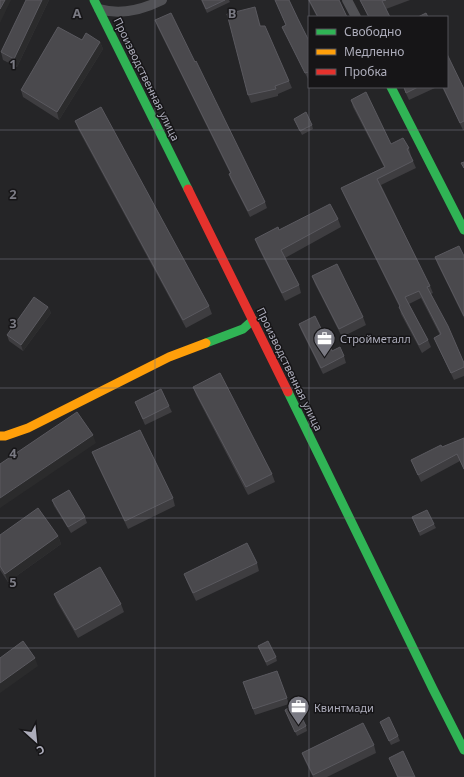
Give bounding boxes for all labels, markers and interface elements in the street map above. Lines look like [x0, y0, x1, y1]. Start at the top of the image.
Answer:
text: A [73, 4, 82, 22]
text: B [228, 4, 236, 22]
street label: Производственная улица [111, 15, 183, 143]
legend [308, 16, 448, 88]
text: Свободно [344, 23, 402, 40]
text: Медленно [344, 43, 404, 60]
text: 1 [9, 55, 17, 73]
text: Пробка [344, 63, 387, 80]
text: 2 [9, 185, 17, 203]
street label: Производственная улица [254, 305, 326, 433]
text: 3 [9, 314, 17, 332]
office icon: Стройметалл [312, 325, 338, 358]
place label: Стройметалл [340, 331, 411, 346]
text: 4 [9, 444, 17, 462]
text: 5 [9, 573, 17, 591]
office icon: Квинтмади [286, 694, 312, 727]
place label: Квинтмади [314, 700, 374, 715]
north arrow [16, 721, 56, 761]
text: С [34, 742, 47, 759]

